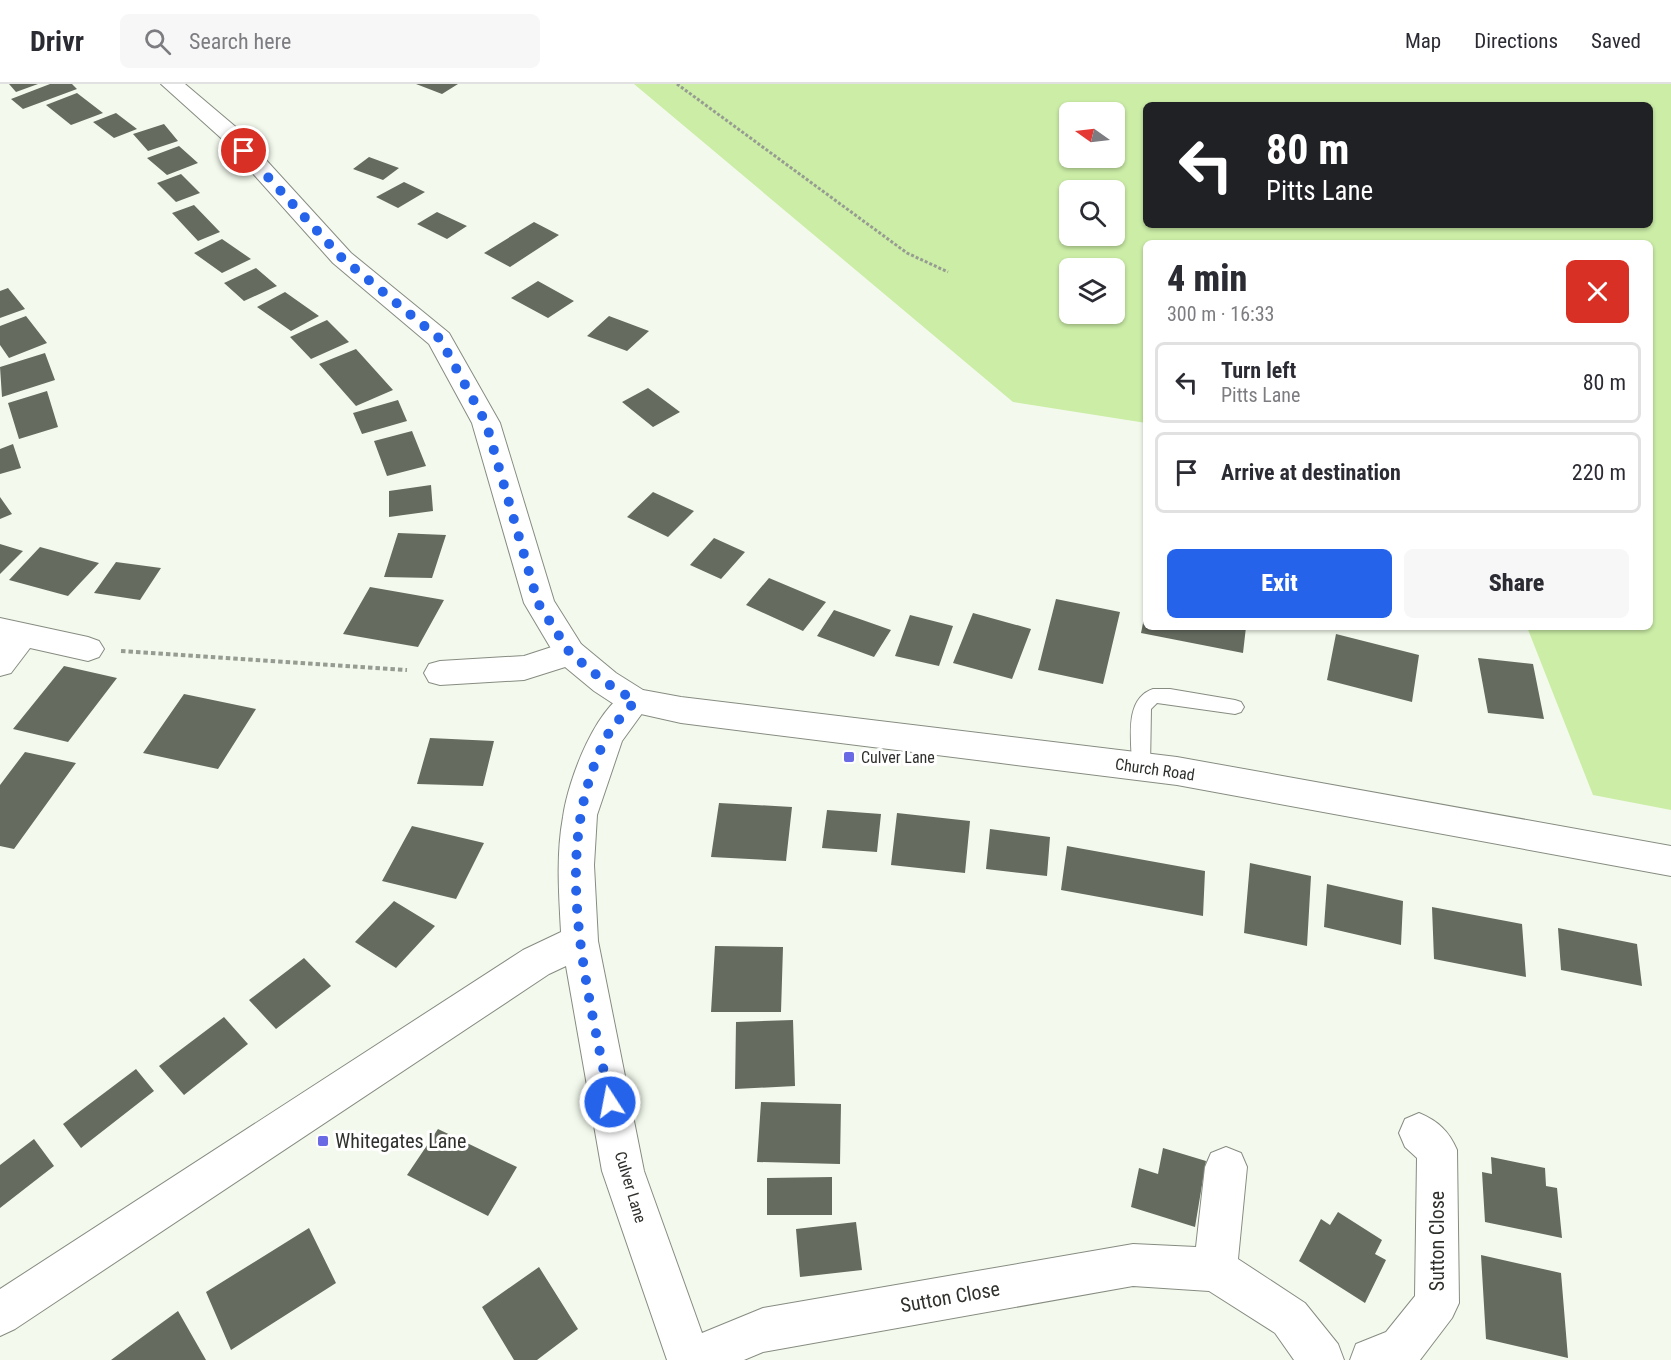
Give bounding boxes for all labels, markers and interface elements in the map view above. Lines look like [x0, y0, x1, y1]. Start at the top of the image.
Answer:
search box [120, 14, 540, 68]
text: Drivr [30, 25, 84, 58]
icon: search [141, 25, 174, 58]
text: Search here [189, 29, 291, 54]
text: Map [1405, 29, 1441, 53]
text: Directions [1474, 29, 1558, 53]
text: Saved [1591, 29, 1641, 53]
north arrow [1059, 102, 1125, 168]
map controls [1059, 102, 1125, 324]
pin [218, 125, 269, 176]
text: 80 m [1266, 125, 1349, 174]
icon: left [1167, 126, 1245, 204]
icon: arrive [227, 134, 260, 167]
text: Pitts Lane [1266, 175, 1373, 207]
button: search [1059, 180, 1125, 246]
button: layers [1059, 258, 1125, 324]
text: 4 min [1167, 258, 1247, 300]
button: close [1566, 260, 1629, 323]
text: 300 m · 16:33 [1167, 302, 1274, 326]
text: Turn left [1221, 358, 1296, 383]
icon: left [1170, 366, 1203, 399]
text: 80 m [1583, 370, 1626, 395]
text: Pitts Lane [1221, 383, 1300, 407]
icon: arrive [1170, 456, 1203, 489]
text: Arrive at destination [1221, 460, 1401, 485]
text: 220 m [1572, 460, 1626, 485]
button: Exit [1167, 549, 1392, 618]
button: Share [1404, 549, 1629, 618]
place label: Culver Lane [861, 748, 935, 767]
marker: Culver Lane [842, 750, 856, 764]
street label: Church Road [1114, 755, 1196, 784]
position arrow [578, 1070, 642, 1134]
place label: Whitegates Lane [335, 1129, 466, 1153]
marker: Whitegates Lane [316, 1134, 330, 1148]
street label: Culver Lane [611, 1149, 650, 1225]
street label: Sutton Close [1425, 1191, 1449, 1291]
street label: Sutton Close [898, 1276, 1002, 1318]

